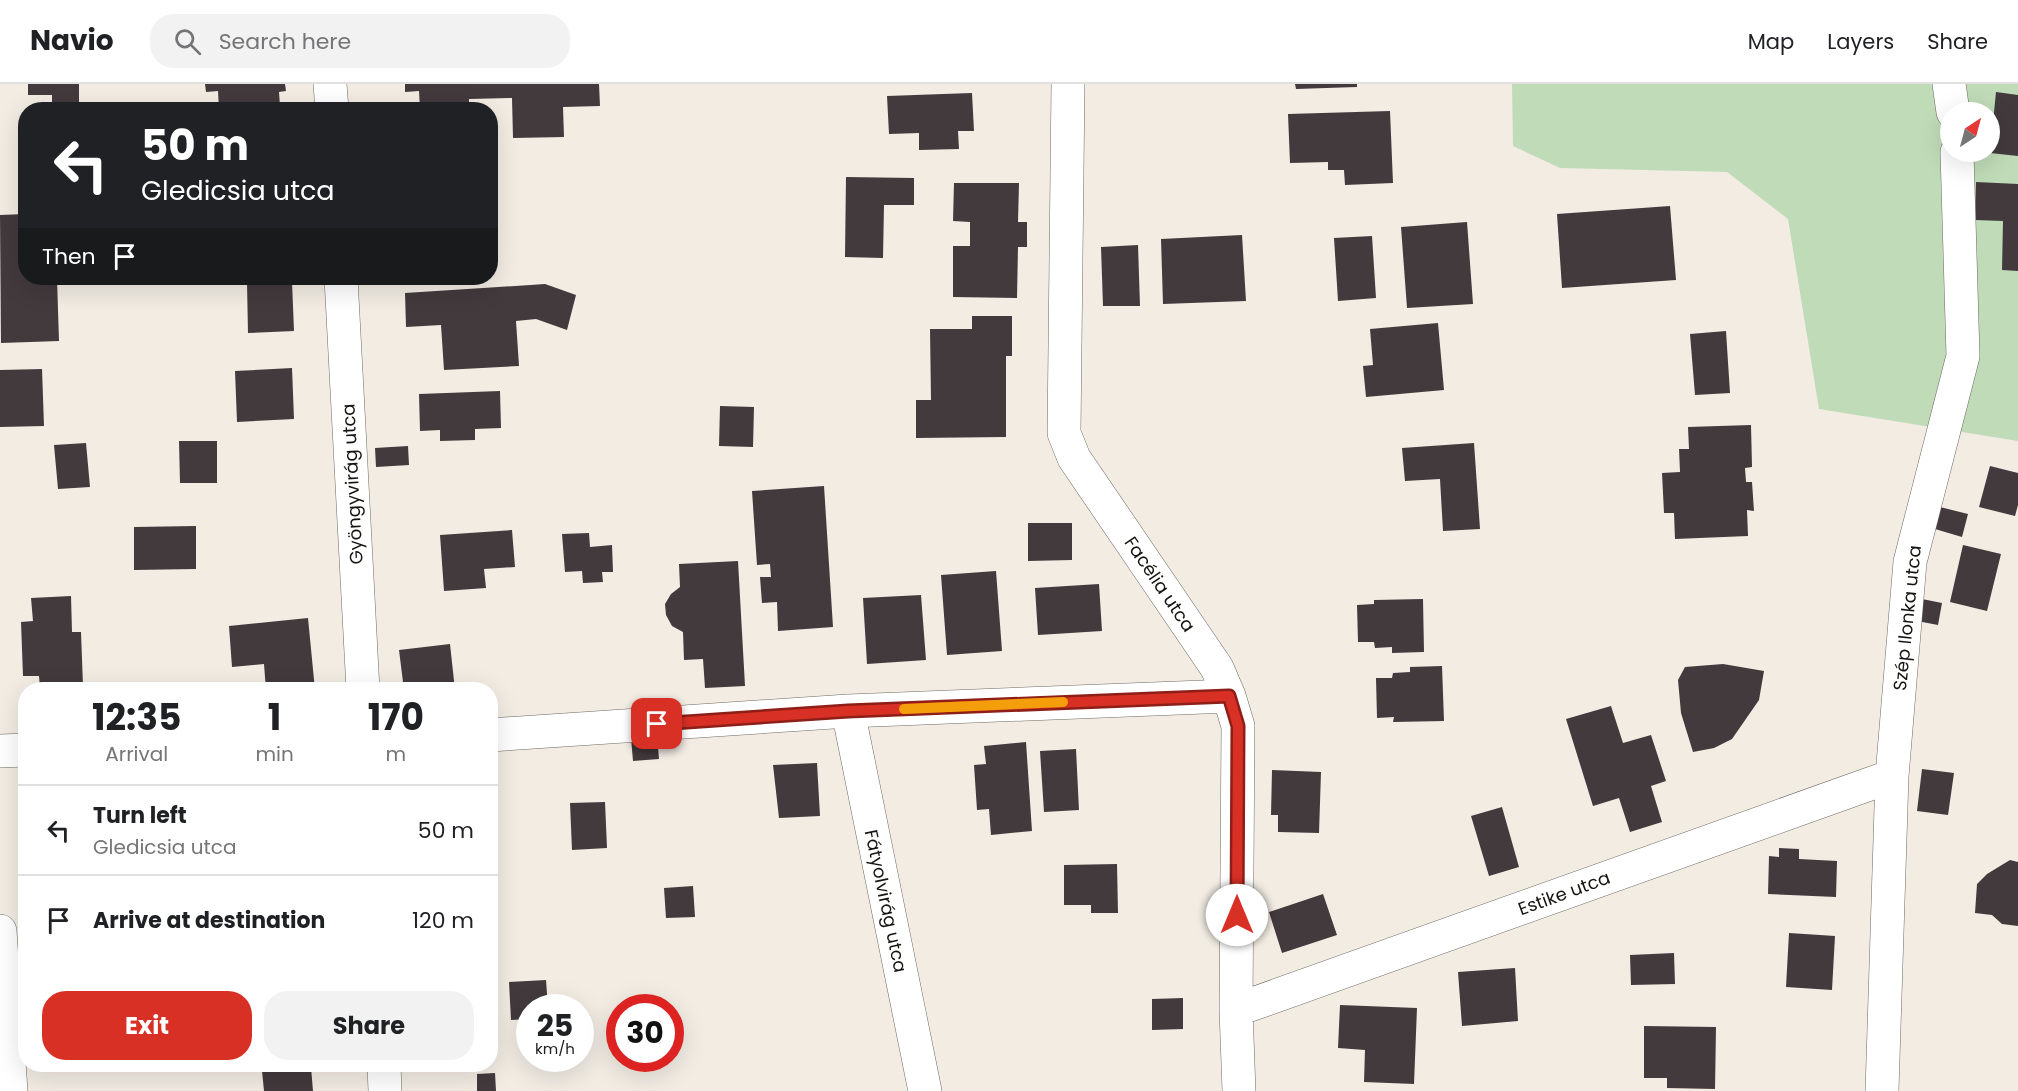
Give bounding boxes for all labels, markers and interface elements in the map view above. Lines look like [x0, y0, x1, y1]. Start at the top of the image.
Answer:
search box [150, 14, 570, 68]
text: Navio [30, 21, 114, 60]
icon: search [171, 25, 204, 58]
text: Search here [219, 26, 351, 57]
text: Map [1748, 27, 1794, 56]
text: Layers [1827, 27, 1894, 56]
text: Share [1927, 27, 1988, 56]
north arrow [1940, 102, 2000, 162]
map controls [1940, 102, 2000, 162]
text: 50 m [141, 116, 249, 175]
icon: left [42, 126, 120, 204]
text: Gledicsia utca [141, 172, 335, 209]
icon: arrive [108, 240, 141, 273]
text: Then [42, 241, 96, 272]
street label: Gyöngyvirág utca [335, 403, 369, 565]
street label: Facélia utca [1119, 531, 1201, 637]
street label: Szép Ilonka utca [1887, 544, 1927, 692]
text: 12:35 [92, 692, 181, 743]
text: 1 [268, 692, 281, 743]
text: 170 [368, 692, 424, 743]
pin [631, 698, 682, 749]
icon: arrive [640, 707, 673, 740]
text: Arrival [105, 740, 168, 768]
text: min [255, 740, 294, 768]
text: m [386, 740, 406, 768]
text: Turn left [93, 800, 187, 831]
icon: left [42, 814, 75, 847]
text: 50 m [418, 815, 474, 846]
street label: Fátyolvirág utca [859, 827, 913, 975]
text: Gledicsia utca [93, 833, 236, 861]
street label: Estike utca [1515, 865, 1613, 921]
position arrow [1205, 883, 1269, 947]
icon: arrive [42, 904, 75, 937]
text: Arrive at destination [93, 905, 325, 936]
text: 120 m [412, 905, 474, 936]
button: Exit [42, 991, 252, 1060]
button: Share [264, 991, 474, 1060]
speed limit sign: 30 [606, 994, 684, 1072]
text: 25 [537, 1004, 573, 1047]
text: km/h [535, 1038, 575, 1059]

